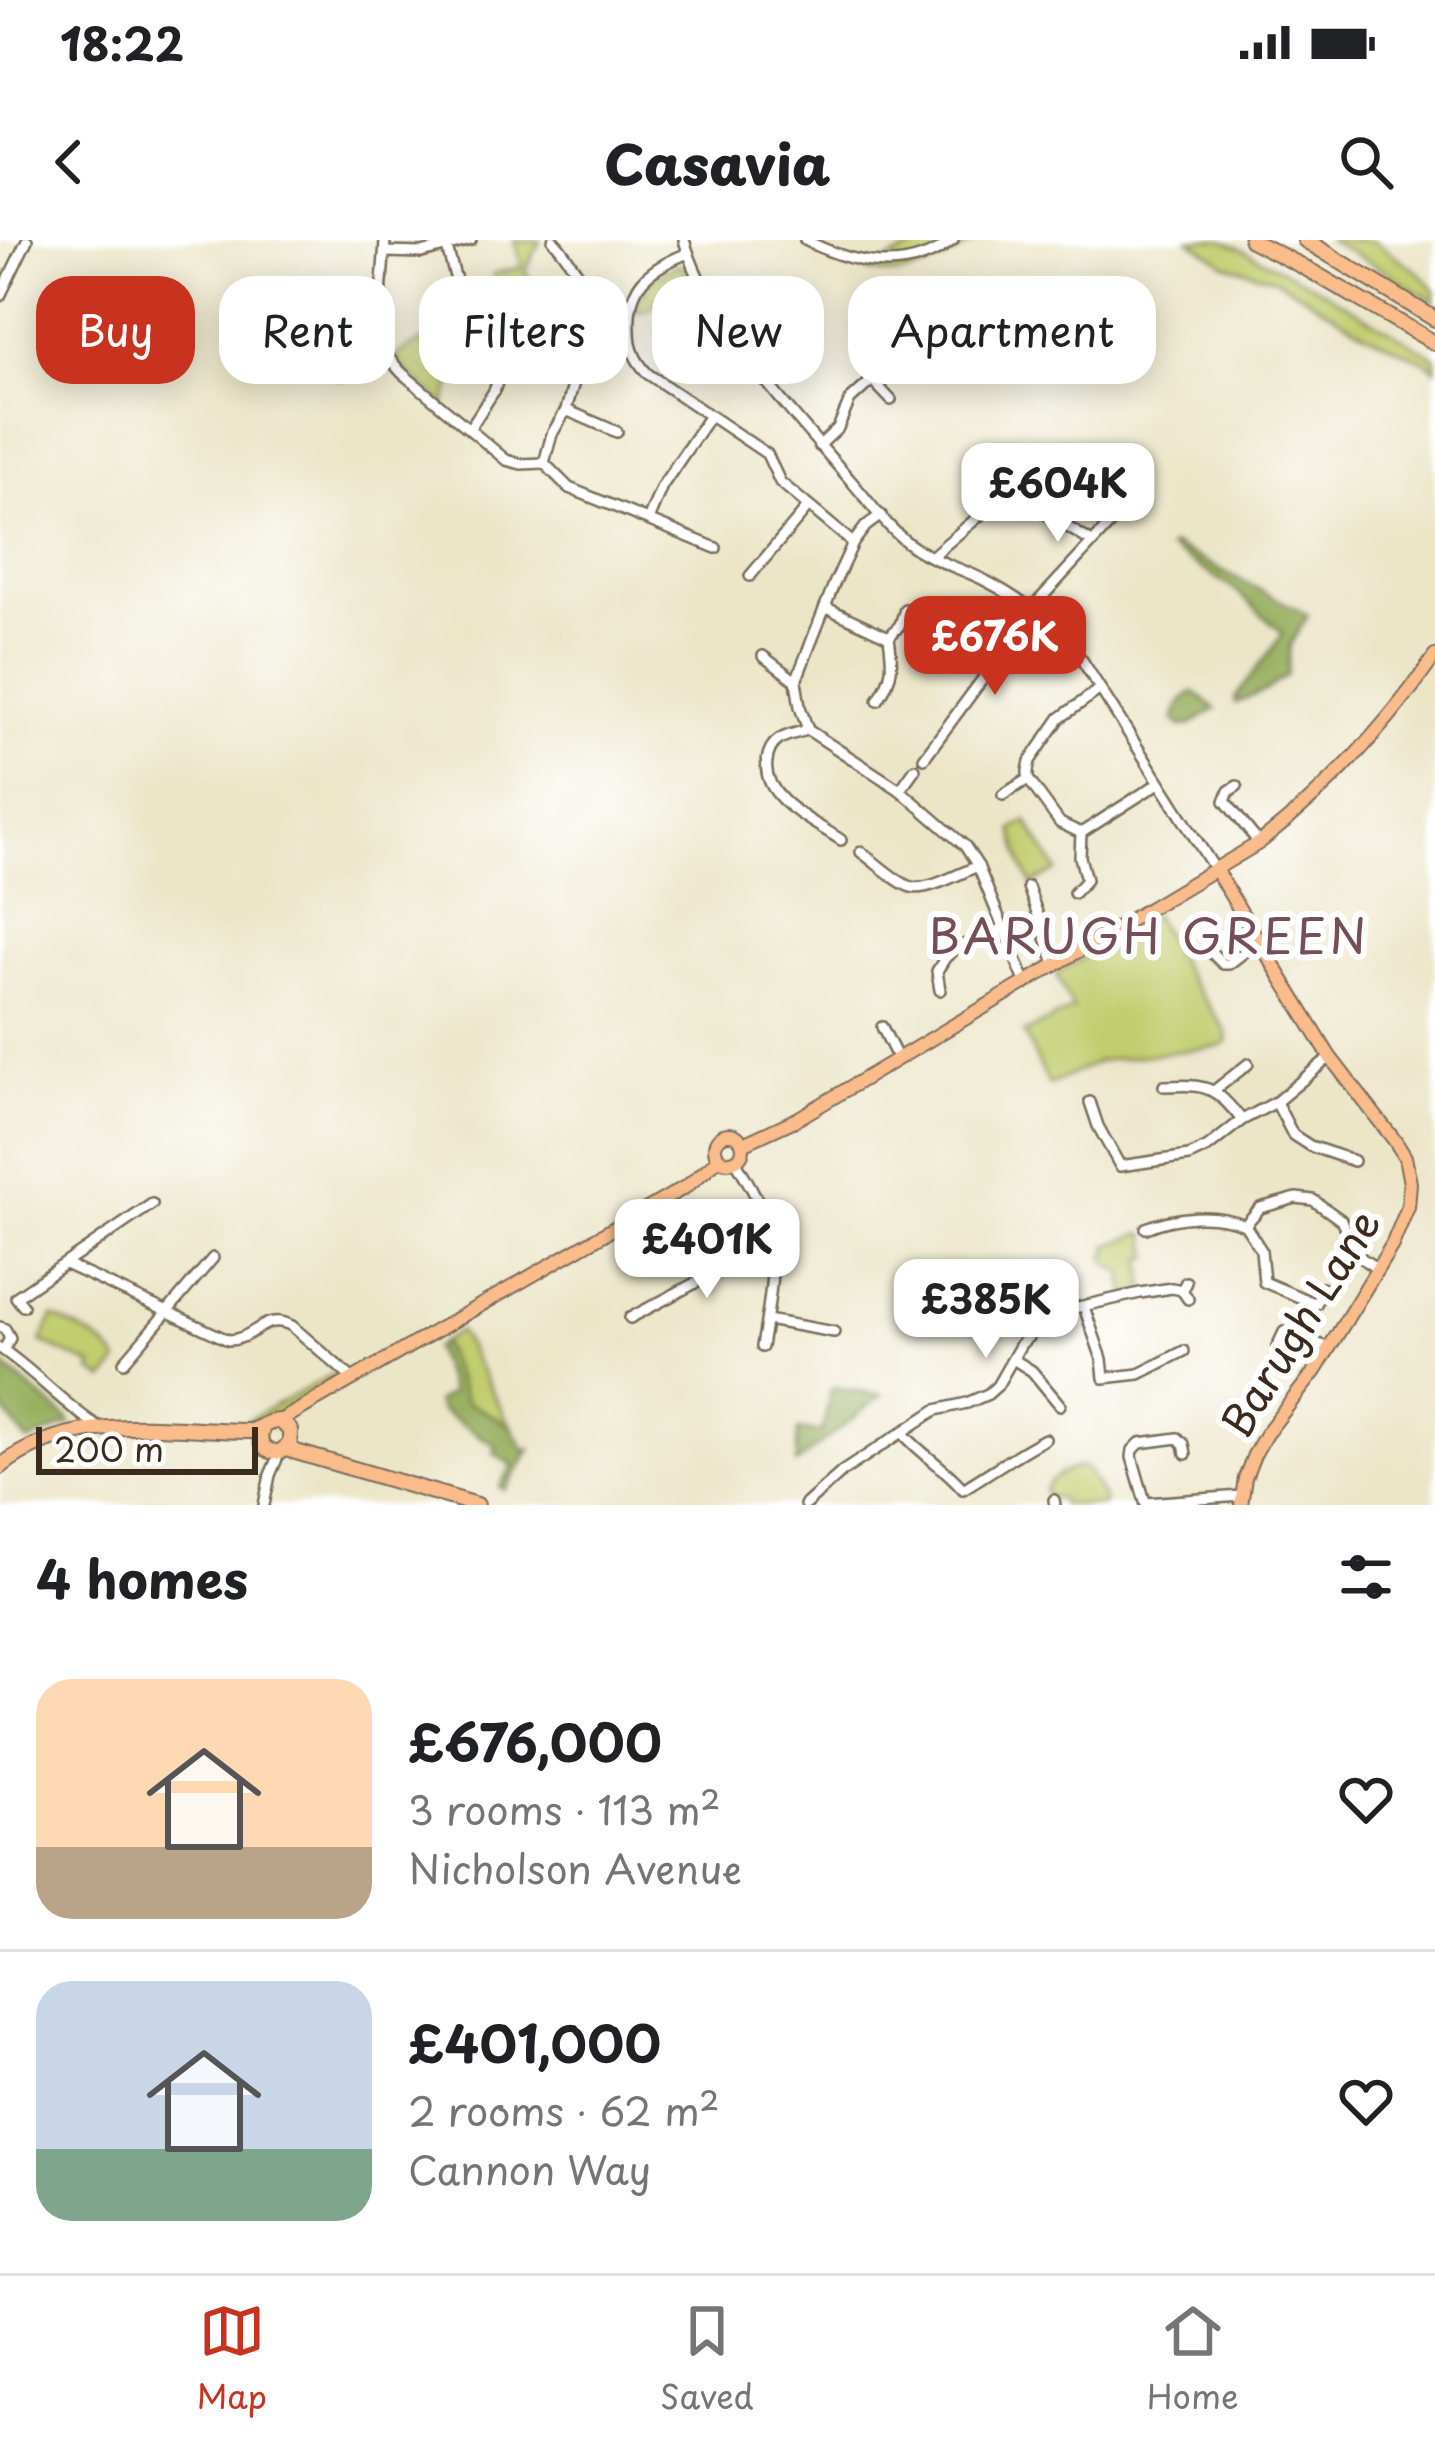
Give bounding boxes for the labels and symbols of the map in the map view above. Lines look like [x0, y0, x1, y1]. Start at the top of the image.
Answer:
pin: £604K [974, 443, 1142, 545]
pin: £676K [911, 596, 1079, 698]
district label: BARUGH GREEN [928, 898, 1370, 970]
street label: Barugh Lane [1204, 1196, 1394, 1448]
pin: £401K [623, 1199, 791, 1301]
pin: £385K [902, 1259, 1070, 1361]
scale bar [36, 1421, 258, 1474]

